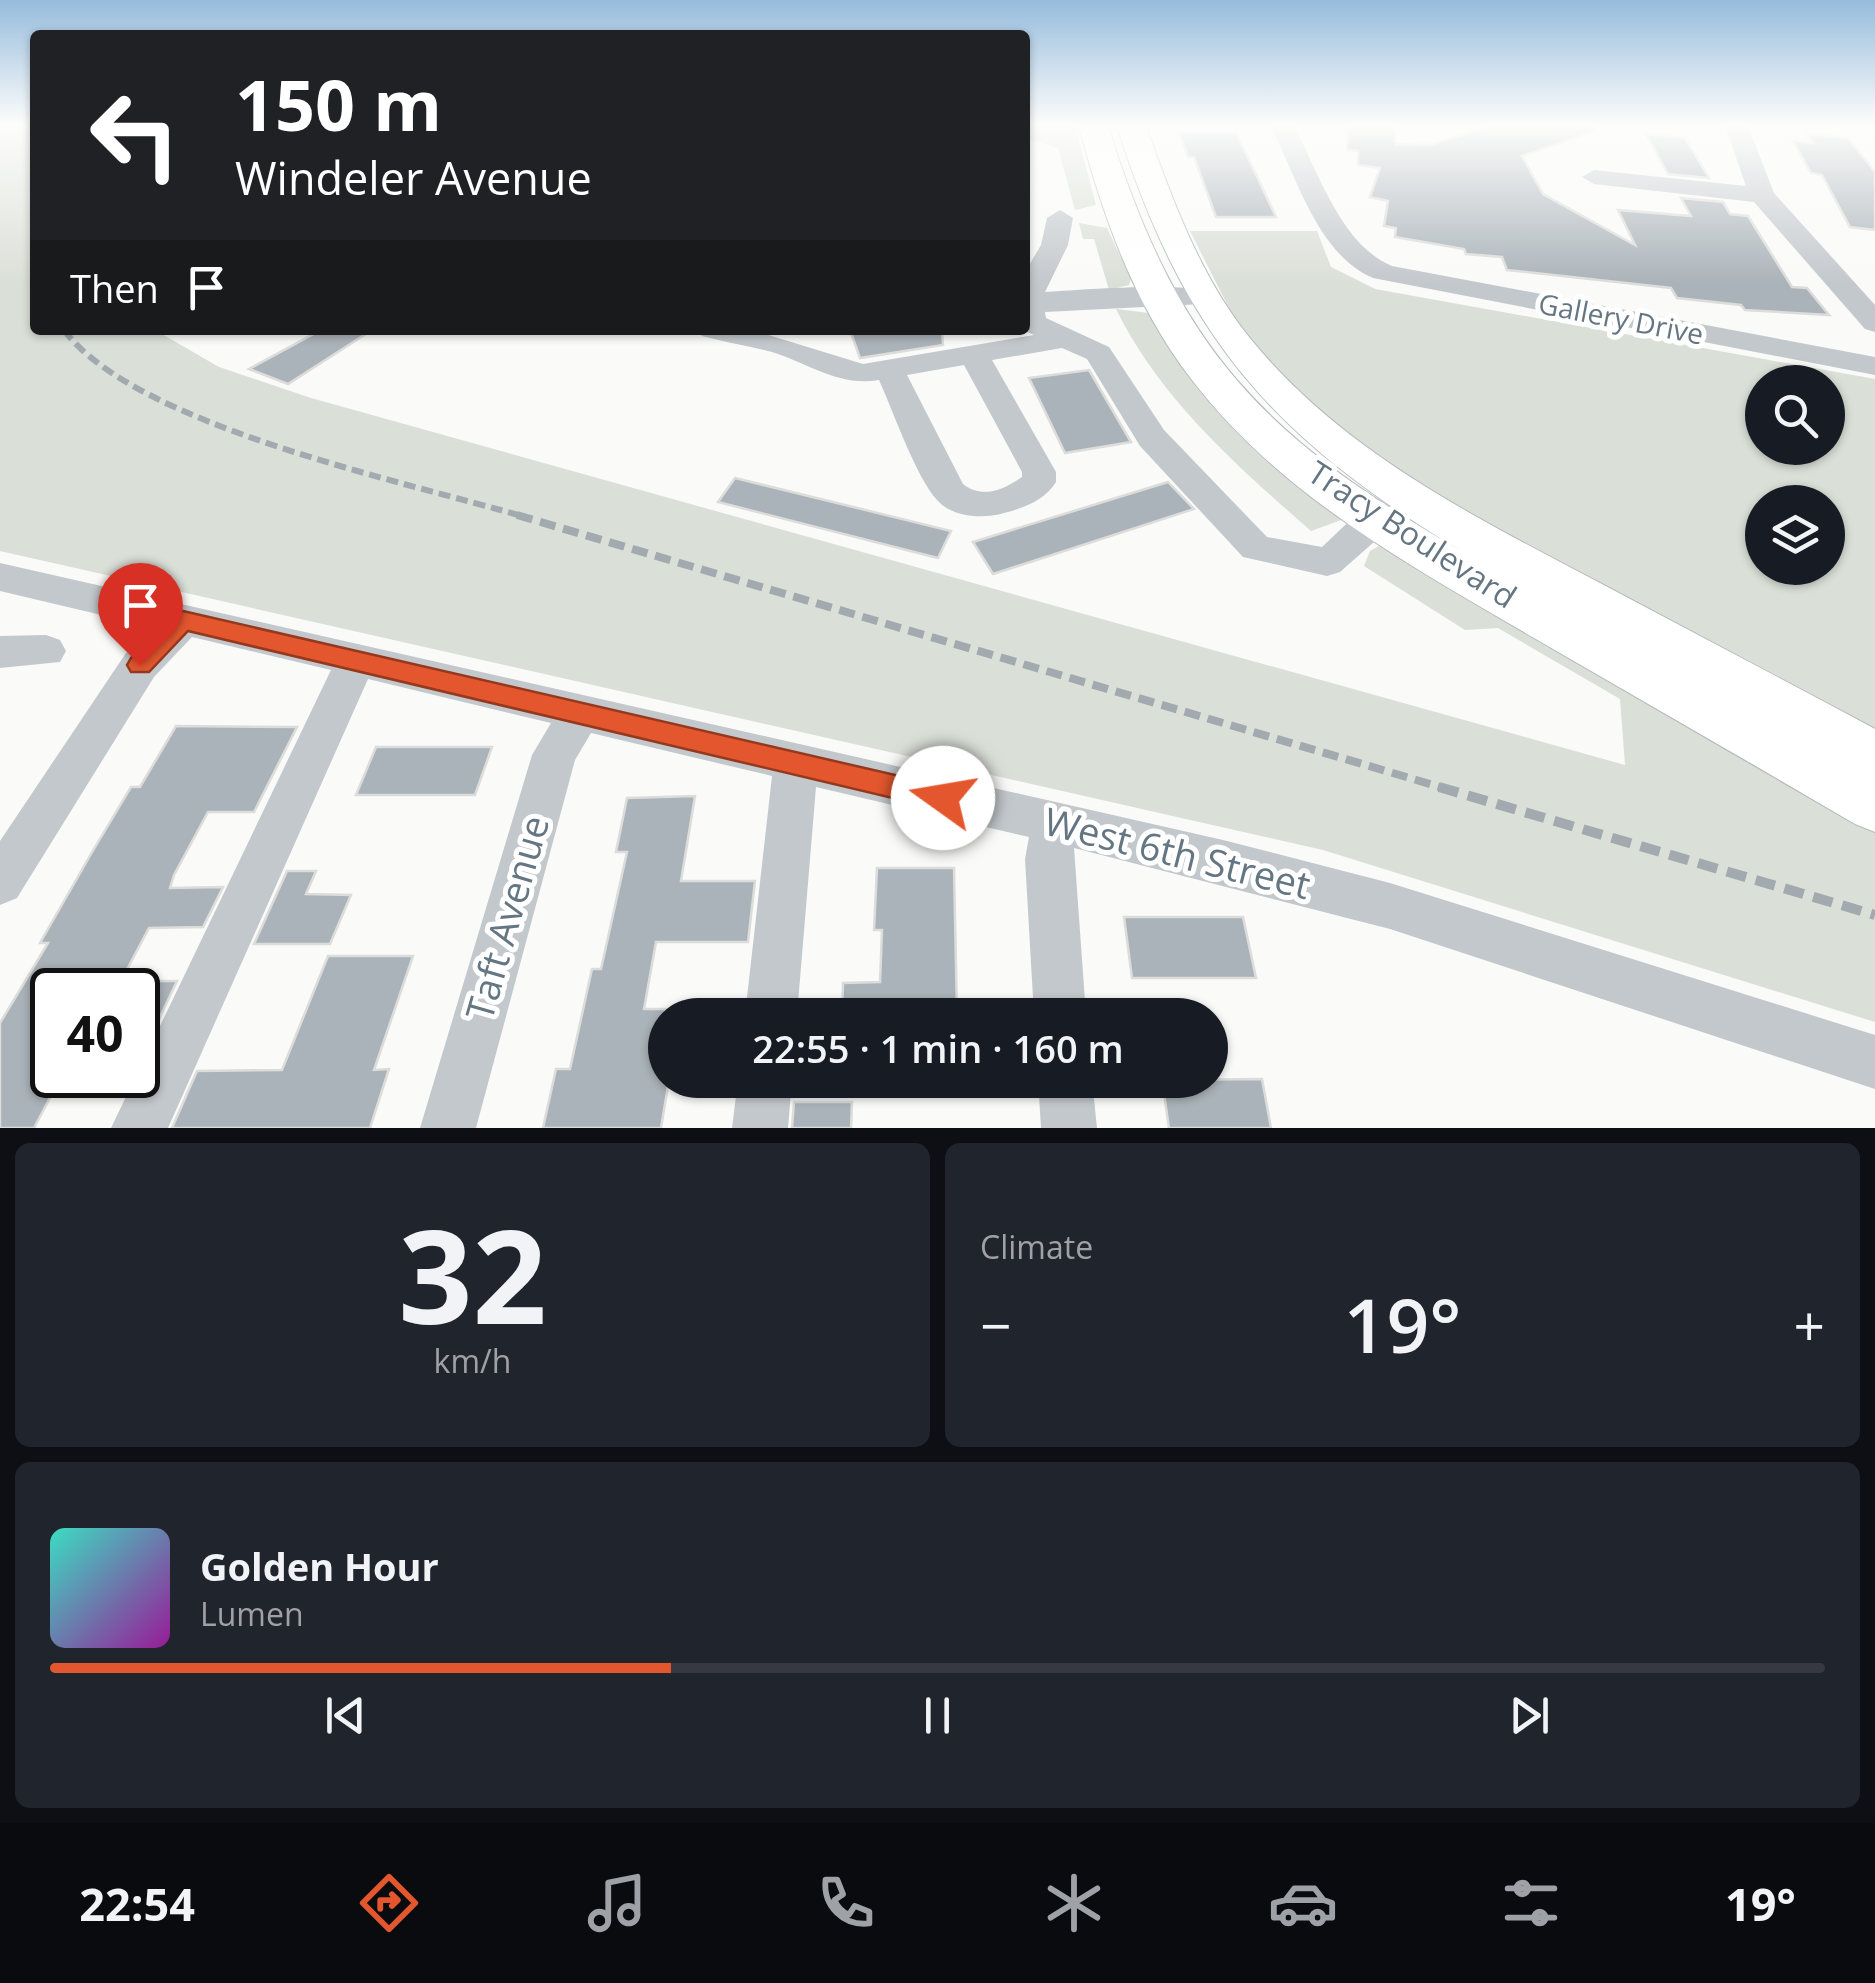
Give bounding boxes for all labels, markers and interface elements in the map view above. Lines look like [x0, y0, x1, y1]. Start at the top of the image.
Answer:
text: 150 m [235, 56, 442, 152]
icon: left [70, 70, 200, 200]
text: Windeler Avenue [235, 147, 592, 208]
icon: arrive [179, 260, 234, 315]
text: Then [70, 262, 159, 314]
street label: Gallery Drive [1536, 283, 1707, 353]
map controls [1745, 365, 1845, 585]
button: search [1745, 365, 1845, 465]
street label: Tracy Boulevard [1300, 450, 1525, 617]
button: layers [1745, 485, 1845, 585]
pin [98, 563, 183, 666]
icon: arrive [113, 578, 168, 633]
position arrow [891, 746, 995, 850]
street label: West 6th Street [1039, 794, 1316, 910]
street label: Taft Avenue [452, 809, 560, 1026]
speed limit sign: 40 [30, 968, 160, 1098]
text: 22:55 · 1 min · 160 m [752, 1022, 1124, 1074]
text: 32 [398, 1185, 547, 1362]
text: Climate [980, 1225, 1093, 1268]
text: 19° [1344, 1273, 1461, 1375]
text: − [980, 1287, 1011, 1362]
text: + [1794, 1287, 1825, 1362]
text: km/h [434, 1339, 511, 1382]
text: Golden Hour [200, 1540, 439, 1592]
text: Lumen [200, 1592, 304, 1635]
icon: previous [318, 1688, 373, 1743]
icon: pause [910, 1688, 965, 1743]
icon: next [1502, 1688, 1557, 1743]
icon: directions [354, 1868, 424, 1938]
icon: music [582, 1868, 652, 1938]
icon: phone [811, 1868, 881, 1938]
icon: climate [1039, 1868, 1109, 1938]
icon: car [1268, 1868, 1338, 1938]
icon: filters [1496, 1868, 1566, 1938]
text: 22:54 [79, 1873, 195, 1934]
text: 19° [1725, 1873, 1796, 1934]

